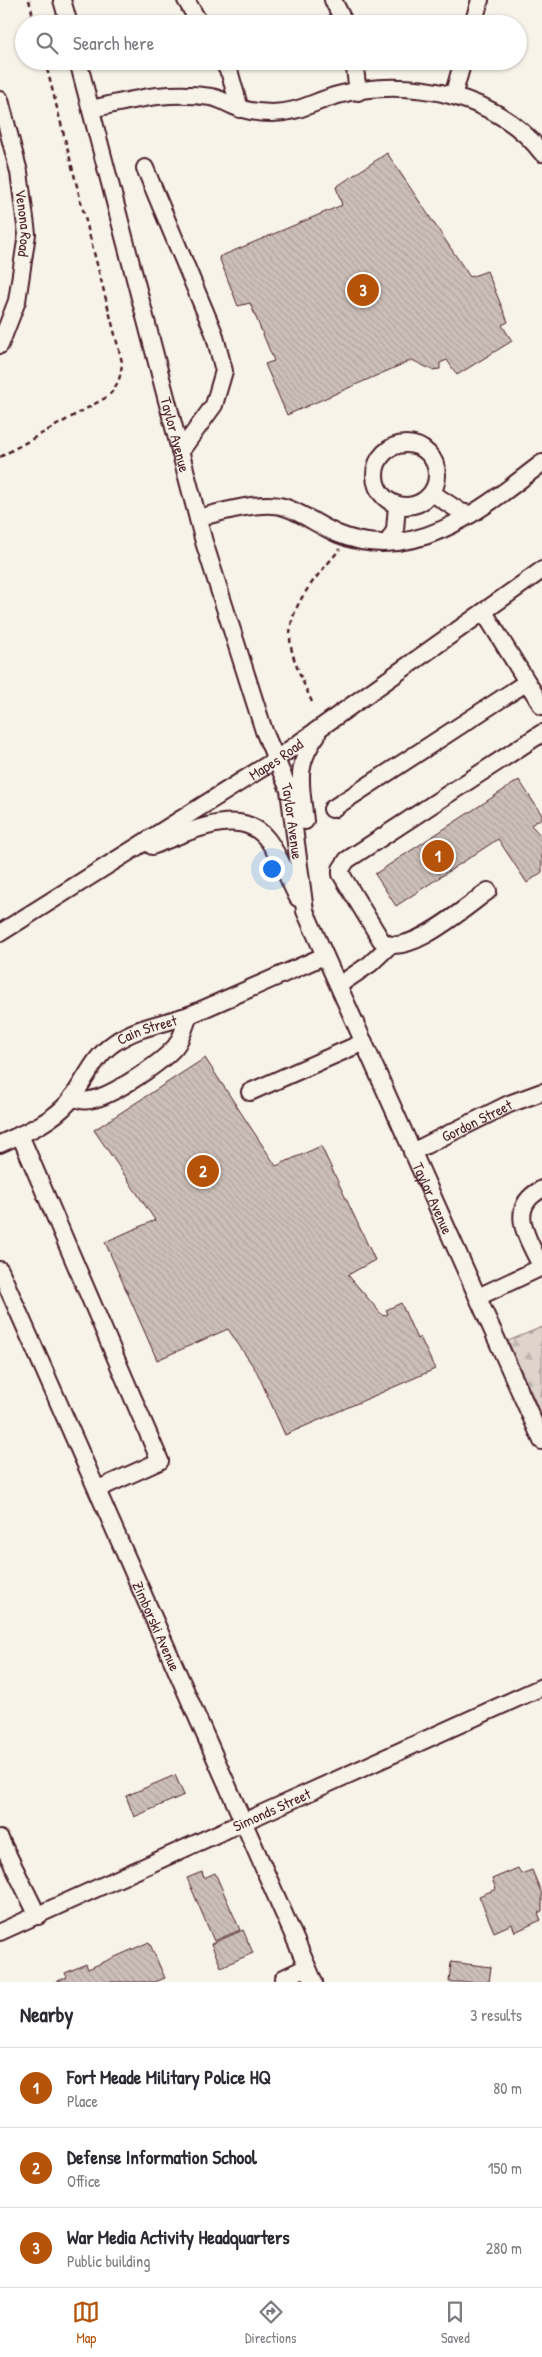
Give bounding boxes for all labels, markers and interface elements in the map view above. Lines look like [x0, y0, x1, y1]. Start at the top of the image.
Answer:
search box [15, 15, 527, 70]
icon: search [33, 29, 61, 57]
text: Search here [73, 30, 154, 56]
street label: Venona Road [11, 188, 38, 258]
pin: 3 [347, 271, 379, 309]
street label: Taylor Avenue [156, 395, 196, 474]
street label: Mapes Road [244, 733, 307, 785]
street label: Taylor Avenue [277, 780, 309, 861]
pin: 1 [422, 837, 454, 875]
your location [259, 856, 285, 882]
street label: Cain Street [113, 1009, 180, 1049]
street label: Gordon Street [438, 1093, 516, 1146]
pin: 2 [187, 1152, 219, 1190]
street label: Taylor Avenue [408, 1159, 459, 1237]
street label: Zimborski Avenue [128, 1578, 186, 1674]
street label: Simonds Street [229, 1782, 315, 1836]
text: Nearby [20, 2000, 73, 2029]
text: 3 results [470, 2004, 522, 2026]
text: Fort Meade Military Police HQ [67, 2064, 271, 2090]
text: 1 [33, 2077, 39, 2099]
text: 80 m [493, 2077, 522, 2099]
text: Place [67, 2090, 98, 2112]
text: Defense Information School [67, 2144, 257, 2170]
text: 2 [32, 2157, 40, 2179]
text: 150 m [488, 2157, 522, 2179]
text: Office [67, 2170, 100, 2192]
text: War Media Activity Headquarters [67, 2224, 290, 2250]
text: 3 [32, 2237, 40, 2259]
text: 280 m [486, 2237, 522, 2259]
text: Public building [67, 2250, 150, 2272]
tab: Map [72, 2298, 100, 2347]
tab: Directions [245, 2298, 296, 2347]
tab: Saved [441, 2298, 470, 2347]

